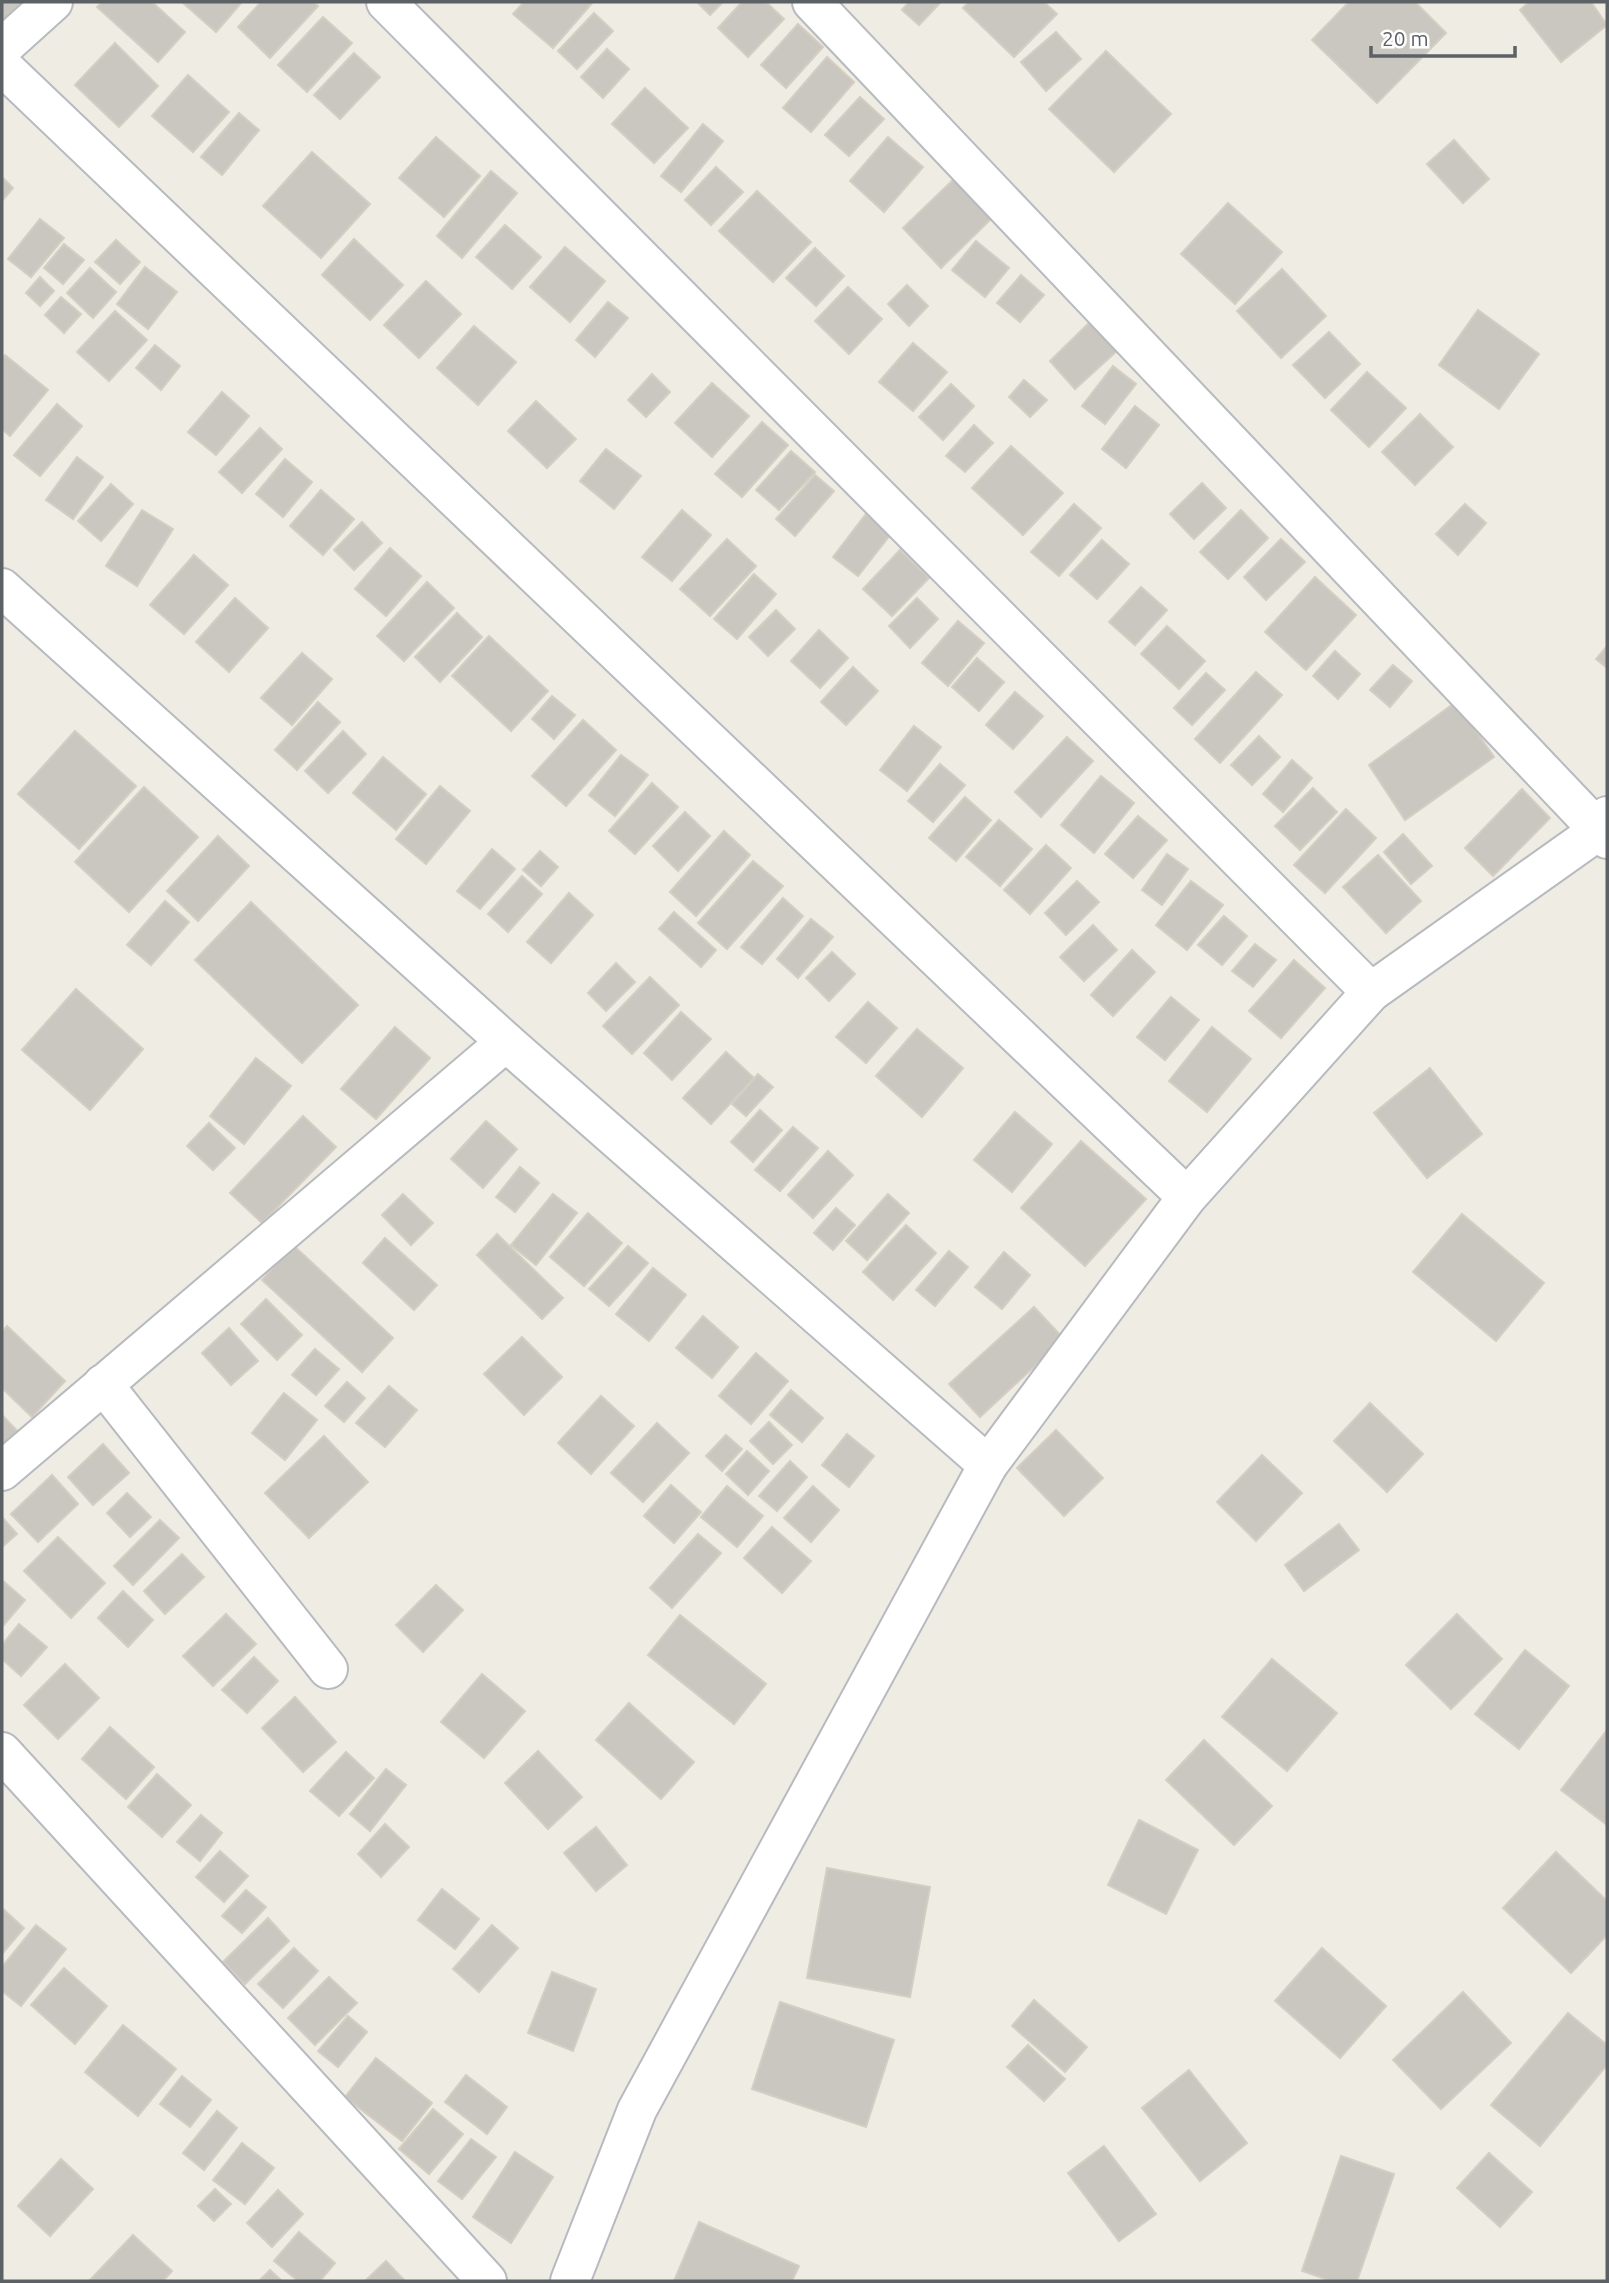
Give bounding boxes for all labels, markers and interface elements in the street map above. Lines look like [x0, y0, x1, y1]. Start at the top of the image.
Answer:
scale bar [1371, 14, 1514, 58]
text: 20 m [1382, 26, 1429, 50]

